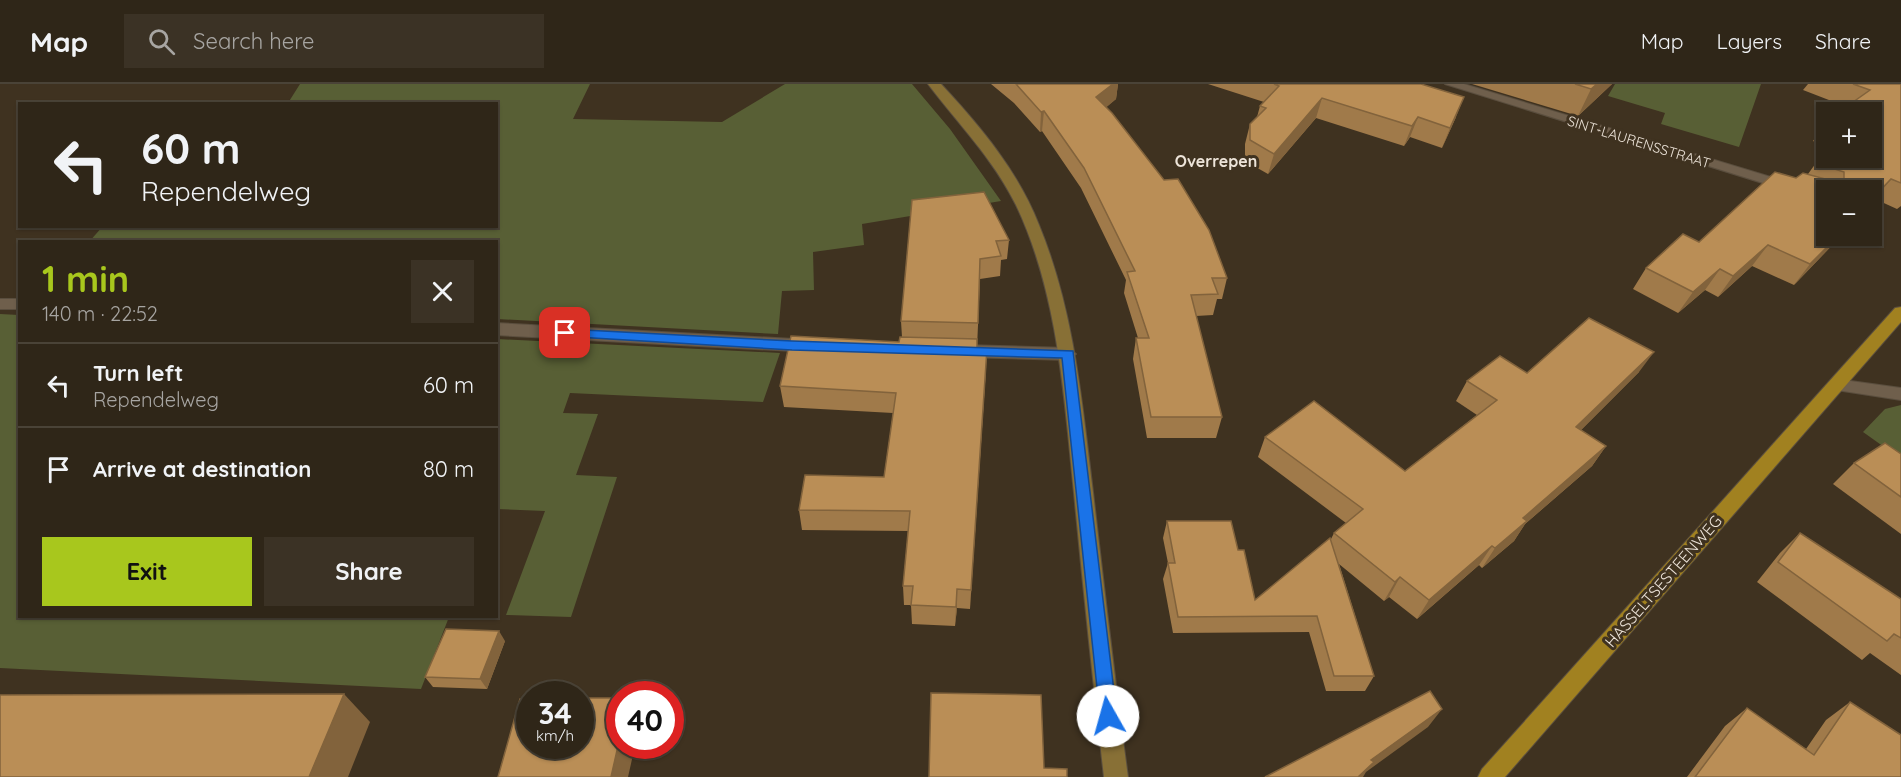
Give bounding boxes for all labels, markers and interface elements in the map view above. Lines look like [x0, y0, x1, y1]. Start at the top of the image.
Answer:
search box [124, 14, 544, 68]
text: Map [30, 24, 88, 59]
icon: search [145, 25, 178, 58]
text: Search here [193, 27, 315, 55]
text: Map [1641, 28, 1684, 54]
text: Layers [1717, 28, 1782, 54]
text: Share [1815, 28, 1871, 54]
map controls [1816, 102, 1882, 246]
button: + [1816, 102, 1882, 168]
street label: SINT-LAURENSSTRAAT [1565, 112, 1713, 172]
text: 60 m [141, 122, 241, 175]
icon: left [42, 126, 120, 204]
district label: Overrepen [1175, 151, 1257, 171]
text: Rependelweg [141, 174, 311, 208]
button: − [1816, 180, 1882, 246]
text: 1 min [42, 256, 129, 301]
button: close [411, 260, 474, 323]
text: 140 m · 22:52 [42, 301, 158, 326]
pin [539, 307, 590, 358]
icon: arrive [548, 316, 581, 349]
text: Turn left [93, 359, 183, 387]
icon: left [42, 369, 75, 402]
text: 60 m [423, 371, 474, 399]
text: Rependelweg [93, 387, 219, 412]
icon: arrive [42, 453, 75, 486]
text: Arrive at destination [93, 455, 311, 483]
text: 80 m [423, 455, 474, 483]
street label: HASSELTSESTEENWEG [1600, 511, 1726, 651]
button: Exit [42, 537, 252, 606]
button: Share [264, 537, 474, 606]
speed limit sign: 40 [606, 681, 684, 759]
position arrow [1076, 684, 1140, 748]
text: 34 [538, 694, 572, 732]
text: km/h [536, 726, 574, 745]

